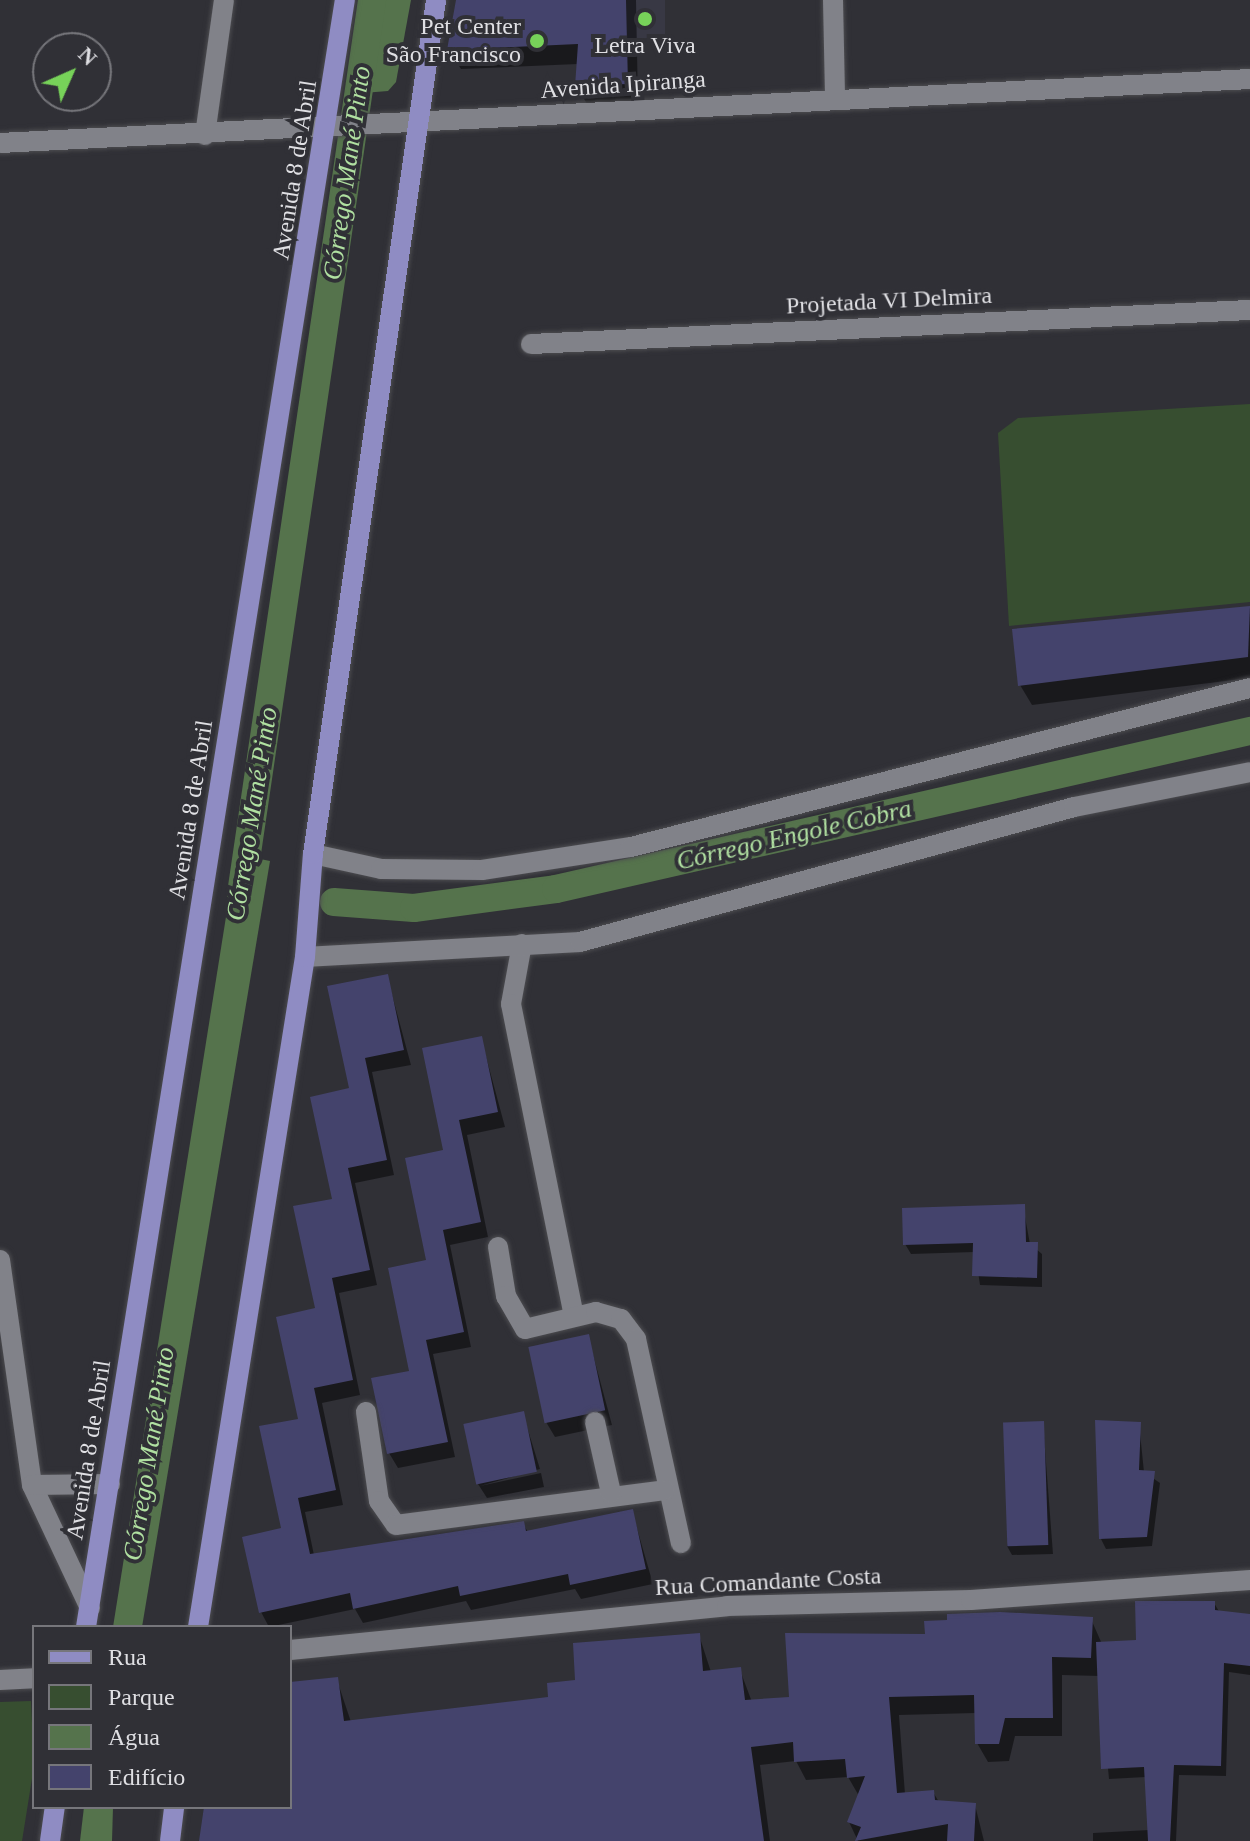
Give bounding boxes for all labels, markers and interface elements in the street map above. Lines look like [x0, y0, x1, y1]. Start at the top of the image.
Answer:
marker: Letra Viva [636, 10, 654, 28]
place label: Pet Center São Francisco [386, 13, 521, 69]
north arrow [32, 32, 112, 112]
marker: Pet Center São Francisco [528, 32, 546, 50]
place label: Letra Viva [594, 32, 696, 60]
text: N [73, 42, 102, 71]
water label: Córrego Mané Pinto [317, 64, 377, 282]
street label: Avenida Ipiranga [539, 65, 707, 105]
street label: Avenida 8 de Abril [266, 77, 324, 263]
street label: Projetada VI Delmira [785, 281, 993, 321]
water label: Córrego Mané Pinto [220, 705, 284, 923]
street label: Avenida 8 de Abril [162, 717, 220, 903]
water label: Córrego Engole Cobra [673, 793, 915, 877]
water label: Córrego Mané Pinto [117, 1345, 181, 1563]
street label: Avenida 8 de Abril [60, 1357, 118, 1543]
street label: Rua Comandante Costa [654, 1562, 882, 1602]
legend [32, 1625, 292, 1809]
text: Rua [108, 1644, 147, 1670]
text: Parque [108, 1684, 175, 1710]
text: Água [108, 1724, 160, 1750]
text: Edifício [108, 1764, 185, 1790]

